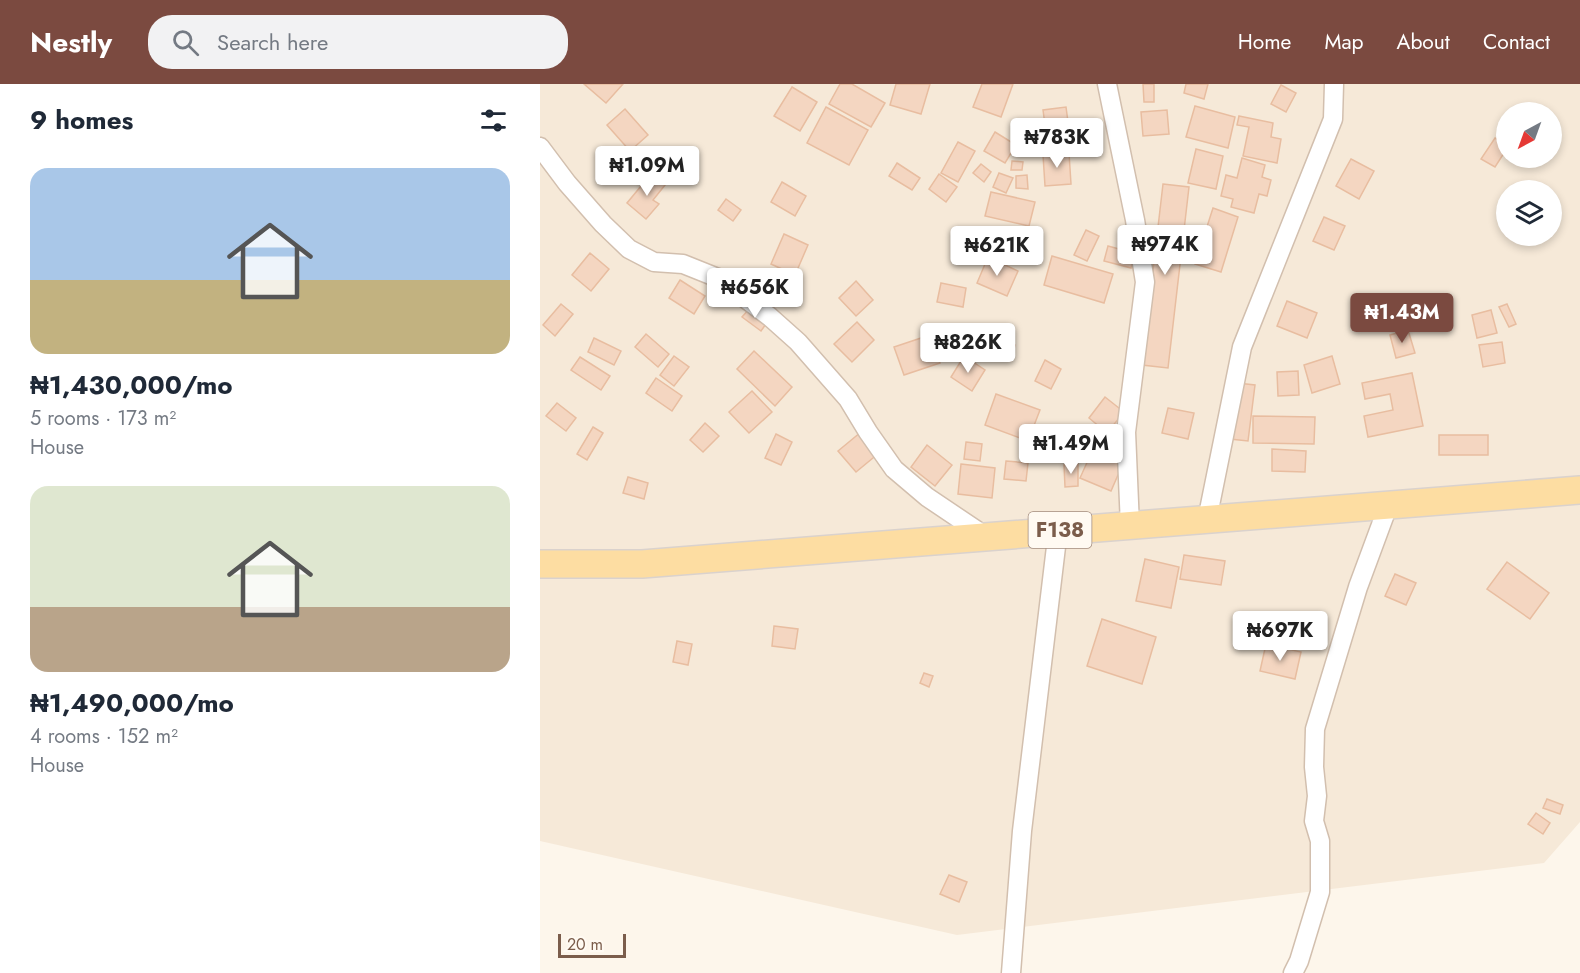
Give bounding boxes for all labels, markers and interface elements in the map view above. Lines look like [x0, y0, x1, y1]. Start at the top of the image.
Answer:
search box [148, 15, 568, 69]
text: Nestly [30, 22, 112, 63]
icon: search [169, 26, 202, 59]
text: Search here [217, 26, 328, 58]
text: Home [1238, 27, 1291, 57]
text: Map [1324, 27, 1364, 57]
text: About [1397, 27, 1450, 57]
text: Contact [1483, 27, 1550, 57]
text: 9 homes [30, 101, 133, 139]
north arrow [1496, 102, 1562, 168]
map controls [1496, 102, 1562, 246]
icon: filters [477, 104, 510, 137]
pin: ₦783K [1015, 118, 1099, 169]
text: ₦783K [1024, 123, 1090, 152]
pin: ₦1.09M [598, 146, 696, 197]
text: ₦1.09M [609, 151, 685, 180]
button: layers [1496, 180, 1562, 246]
icon: home [216, 207, 324, 315]
pin: ₦974K [1123, 225, 1207, 276]
pin: ₦621K [955, 226, 1039, 277]
text: ₦974K [1131, 230, 1199, 259]
text: ₦621K [964, 231, 1030, 260]
pin: ₦656K [713, 268, 797, 319]
text: ₦656K [721, 273, 789, 302]
pin: ₦1.43M [1353, 293, 1451, 344]
text: ₦1.43M [1364, 298, 1440, 327]
pin: ₦826K [926, 323, 1010, 374]
text: ₦826K [934, 328, 1002, 357]
text: ₦1,430,000/mo [30, 366, 233, 404]
text: 5 rooms · 173 m² [30, 404, 176, 433]
pin: ₦1.49M [1022, 424, 1120, 475]
text: ₦1.49M [1033, 429, 1109, 458]
text: House [30, 433, 84, 462]
road number: F138 [1028, 512, 1092, 548]
icon: home [216, 525, 324, 633]
pin: ₦697K [1238, 611, 1322, 662]
text: ₦697K [1247, 616, 1313, 645]
text: ₦1,490,000/mo [30, 684, 234, 722]
text: 4 rooms · 152 m² [30, 722, 178, 751]
text: House [30, 751, 84, 780]
scale bar [558, 931, 626, 958]
text: 20 m [567, 933, 603, 956]

